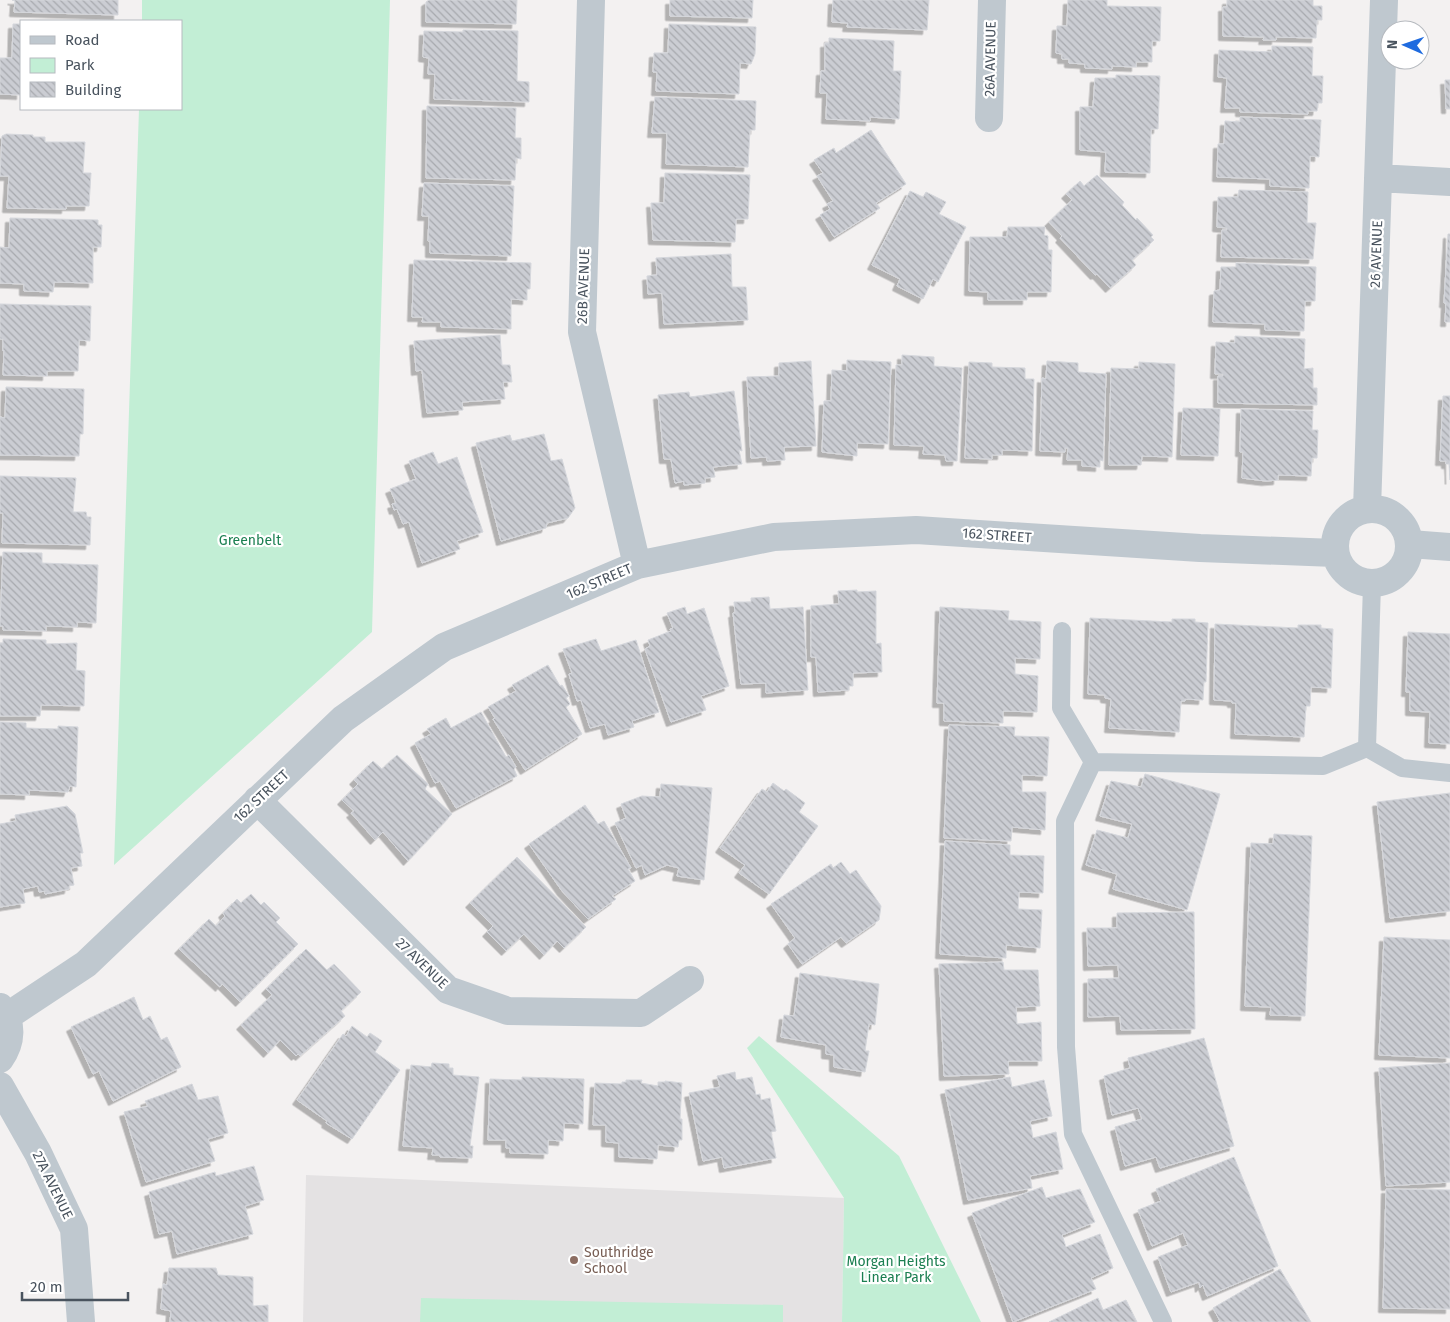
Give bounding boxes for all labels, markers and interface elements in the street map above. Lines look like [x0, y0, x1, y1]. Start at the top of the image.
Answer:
legend [20, 20, 182, 110]
north arrow [1380, 20, 1430, 70]
street label: 26A AVENUE [981, 21, 1000, 97]
text: Road [65, 31, 100, 49]
text: N [1384, 40, 1401, 50]
text: Park [65, 56, 95, 74]
text: Building [65, 81, 121, 99]
street label: 26 AVENUE [1367, 220, 1386, 288]
street label: 26B AVENUE [574, 248, 593, 324]
street label: 162 STREET [962, 525, 1033, 546]
park label: Greenbelt [219, 532, 282, 549]
street label: 162 STREET [564, 560, 635, 603]
street label: 162 STREET [230, 766, 293, 826]
street label: 27 AVENUE [392, 934, 451, 992]
street label: 27A AVENUE [29, 1148, 76, 1222]
place label: Southridge School [584, 1244, 654, 1277]
park label: Morgan Heights Linear Park [847, 1253, 946, 1286]
marker: Southridge School [568, 1254, 580, 1266]
scale bar [22, 1270, 129, 1302]
text: 20 m [30, 1278, 63, 1296]

